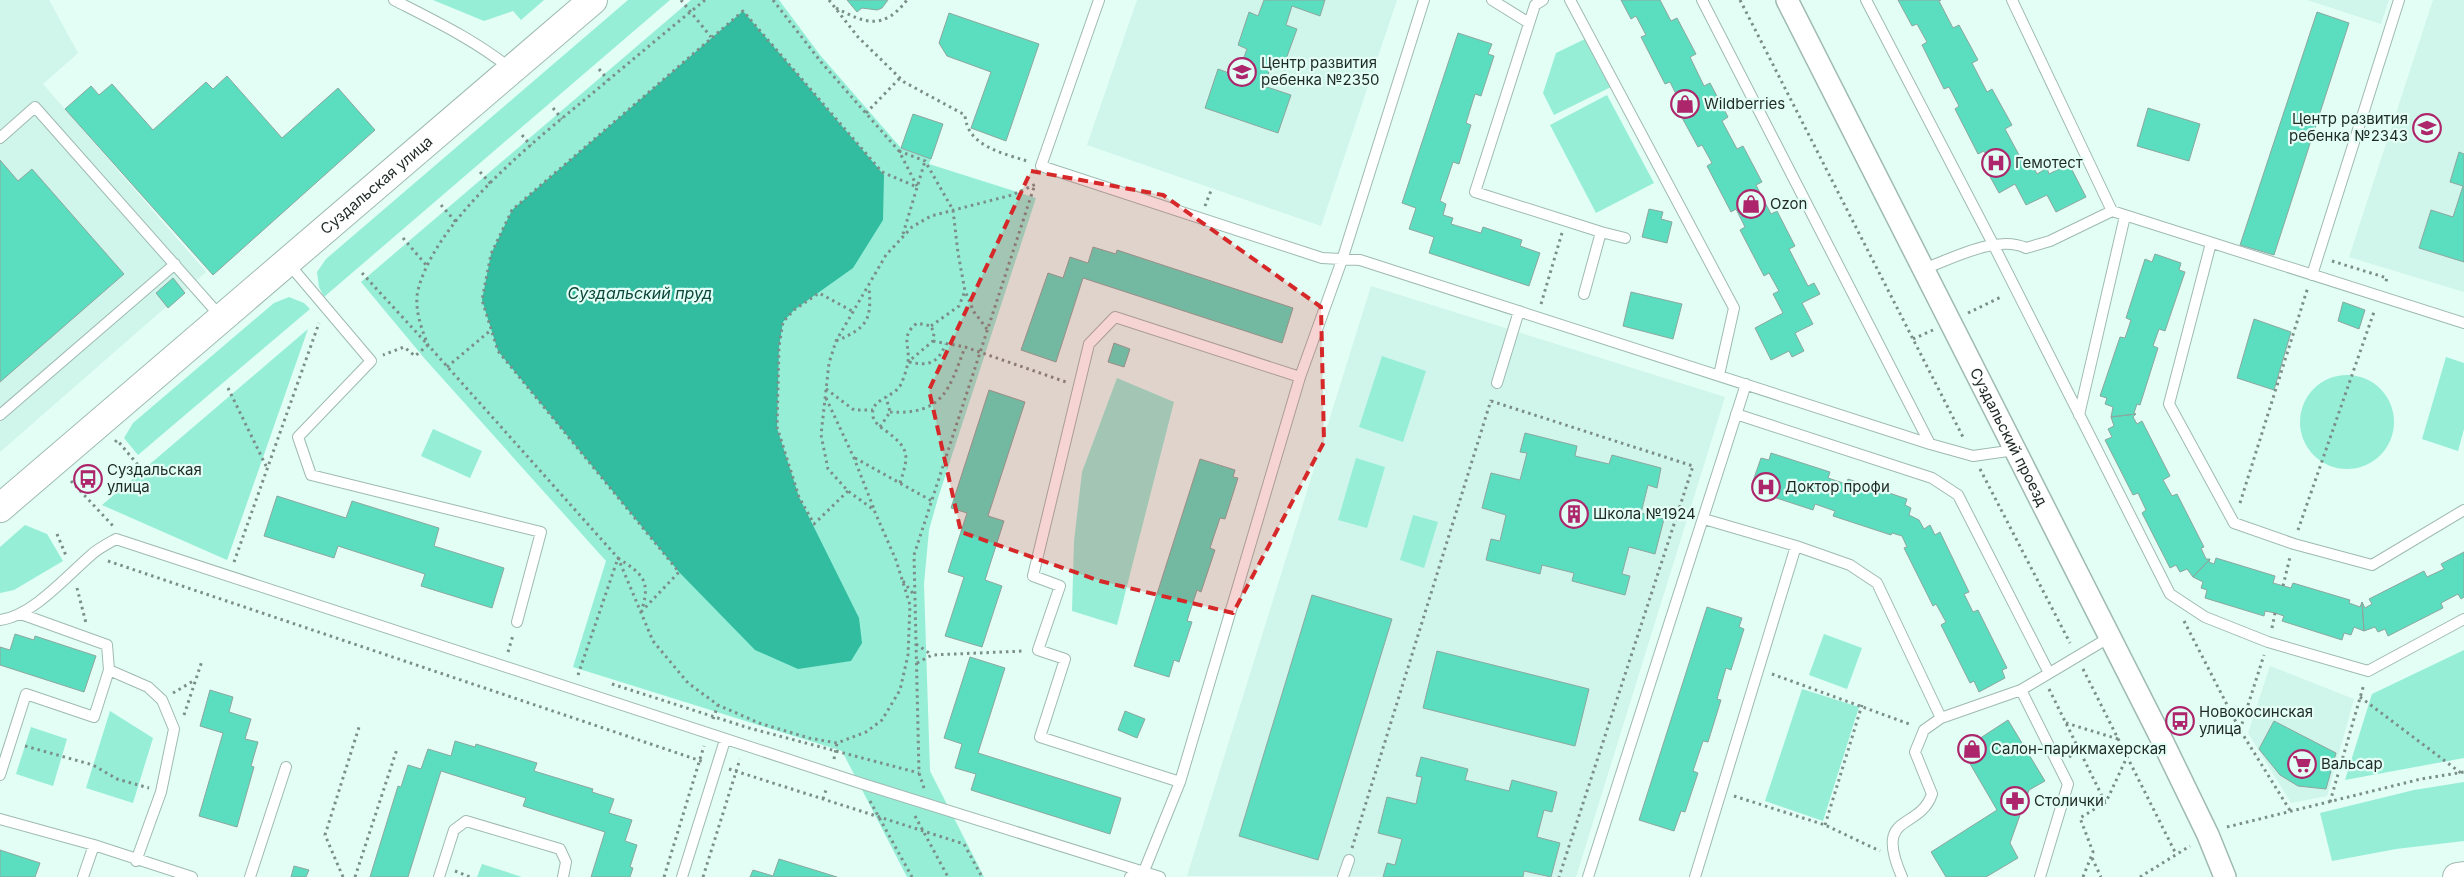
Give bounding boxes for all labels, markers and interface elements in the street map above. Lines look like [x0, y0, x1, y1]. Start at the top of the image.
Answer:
place label: Центр развития ребенка №2350 [1261, 53, 1380, 89]
school or university icon: Центр развития ребенка №2350 [1227, 57, 1257, 87]
shop icon: Wildberries [1670, 89, 1700, 119]
place label: Wildberries [1704, 94, 1785, 113]
place label: Центр развития ребенка №2343 [2289, 109, 2408, 145]
school or university icon: Центр развития ребенка №2343 [2412, 113, 2442, 143]
street label: Суздальская улица [316, 132, 436, 238]
hospital icon: Гемотест [1981, 148, 2011, 178]
place label: Гемотест [2015, 153, 2083, 172]
shop icon: Ozon [1736, 189, 1766, 219]
place label: Ozon [1770, 194, 1807, 213]
water label: Суздальский пруд [568, 283, 712, 303]
street label: Суздальский проезд [1966, 364, 2052, 509]
place label: Суздальская улица [107, 460, 202, 496]
bus stop icon: Суздальская улица [73, 464, 103, 494]
hospital icon: Доктор профи [1751, 472, 1781, 502]
place label: Доктор профи [1785, 477, 1890, 496]
building icon: Школа №1924 [1559, 499, 1589, 529]
place label: Школа №1924 [1593, 504, 1696, 523]
place label: Новокосинская улица [2199, 702, 2313, 738]
bus stop icon: Новокосинская улица [2165, 706, 2195, 736]
shop icon: Салон-парикмахерская [1957, 734, 1987, 764]
place label: Салон-парикмахерская [1991, 739, 2166, 758]
supermarket icon: Вальсар [2287, 749, 2317, 779]
place label: Вальсар [2321, 754, 2383, 773]
pharmacy icon: Столички [2000, 786, 2030, 816]
place label: Столички [2034, 791, 2104, 810]

